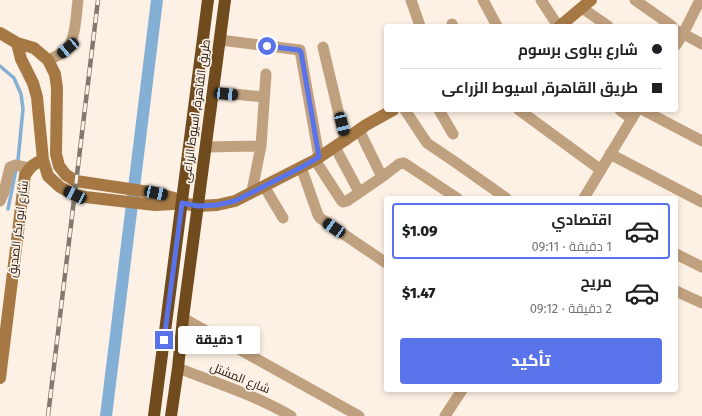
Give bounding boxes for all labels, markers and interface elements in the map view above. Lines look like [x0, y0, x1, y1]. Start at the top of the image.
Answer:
car [55, 36, 81, 60]
route start [258, 37, 276, 55]
street label: طريق القاهرة, اسيوط الزراعى [179, 38, 213, 184]
text: شارع بباوى برسوم [518, 41, 638, 59]
text: طريق القاهرة, اسيوط الزراعى [441, 79, 638, 97]
car [214, 87, 238, 101]
car [333, 111, 351, 137]
street label: شارع ابو بكر الصديق [5, 179, 32, 279]
car [62, 184, 88, 206]
car [143, 185, 169, 201]
text: اقتصادي [552, 211, 612, 229]
icon: car [624, 213, 660, 249]
car [321, 216, 347, 240]
text: $1.09 [402, 222, 438, 240]
text: 1 دقيقة · 09:11 [531, 239, 612, 254]
text: مريح [580, 273, 612, 291]
icon: car [624, 275, 660, 311]
text: $1.47 [402, 284, 436, 302]
text: 2 دقيقة · 09:12 [530, 301, 612, 316]
callout: 1 دقيقة [178, 326, 260, 354]
route end [155, 331, 173, 349]
text: 1 دقيقة [196, 332, 242, 347]
button: تأكيد [400, 338, 662, 384]
street label: شارع المشتل [208, 360, 272, 397]

